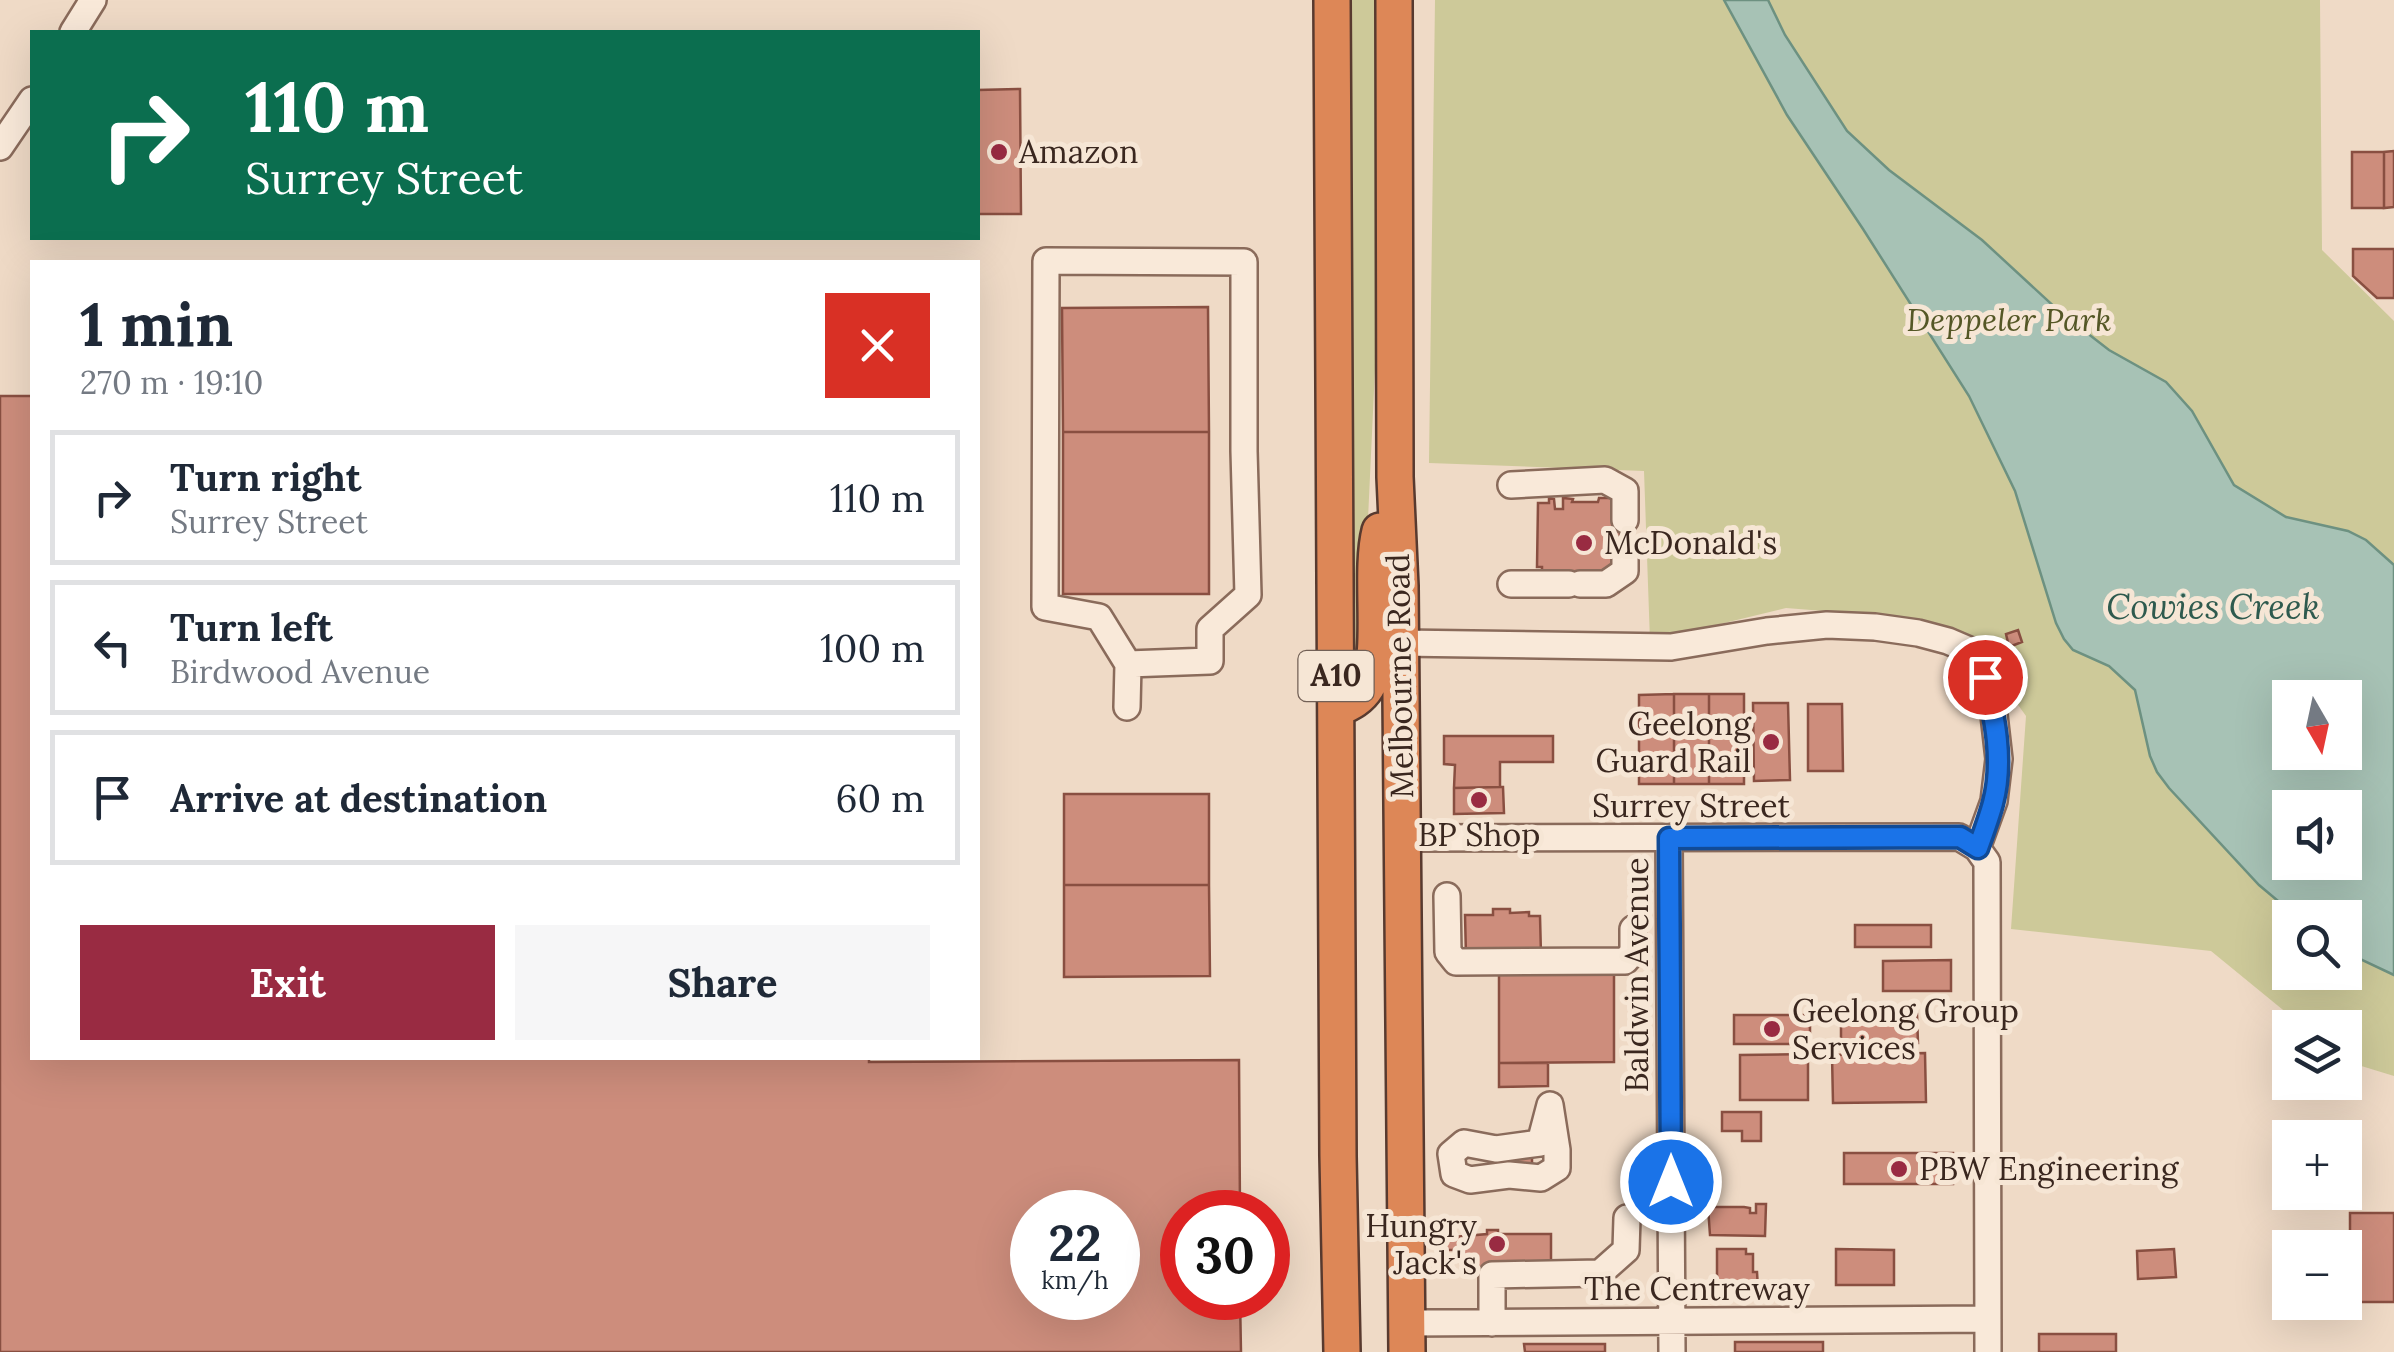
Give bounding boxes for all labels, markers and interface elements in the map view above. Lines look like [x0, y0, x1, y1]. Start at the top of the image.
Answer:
text: 110 m [245, 62, 429, 151]
icon: right [80, 70, 210, 200]
place label: Amazon [1018, 131, 1138, 172]
marker: Amazon [988, 141, 1010, 163]
text: Surrey Street [245, 149, 523, 206]
text: 1 min [80, 286, 233, 362]
button: close [825, 293, 930, 398]
park label: Deppeler Park [1906, 299, 2112, 340]
text: 270 m · 19:10 [80, 362, 263, 403]
text: Turn right [170, 453, 361, 501]
icon: right [85, 470, 140, 525]
text: 110 m [830, 474, 925, 522]
text: Surrey Street [170, 501, 368, 542]
place label: McDonald's [1604, 522, 1777, 563]
marker: McDonald's [1573, 532, 1595, 554]
street label: Melbourne Road [1377, 553, 1422, 799]
water label: Cowies Creek [2106, 584, 2320, 629]
text: Turn left [170, 603, 333, 651]
icon: left [85, 620, 140, 675]
text: 100 m [820, 624, 925, 672]
pin [1943, 635, 2028, 720]
icon: arrive [1958, 650, 2013, 705]
text: Birdwood Avenue [170, 651, 430, 692]
road number: A10 [1298, 651, 1374, 701]
north arrow [2272, 680, 2362, 770]
map controls [2272, 680, 2362, 1320]
place label: Geelong Guard Rail [1596, 703, 1752, 781]
marker: Geelong Guard Rail [1760, 731, 1782, 753]
icon: arrive [85, 770, 140, 825]
text: Arrive at destination [170, 774, 547, 822]
text: 60 m [835, 774, 925, 822]
street label: Surrey Street [1592, 785, 1790, 826]
marker: BP Shop [1468, 789, 1490, 811]
button: sound [2272, 790, 2362, 880]
place label: BP Shop [1418, 814, 1540, 855]
street label: Baldwin Avenue [1616, 857, 1657, 1093]
button: search [2272, 900, 2362, 990]
button: Exit [80, 925, 495, 1040]
button: Share [515, 925, 930, 1040]
place label: Geelong Group Services [1792, 990, 2019, 1068]
button: layers [2272, 1010, 2362, 1100]
marker: Geelong Group Services [1761, 1018, 1783, 1040]
button: + [2272, 1120, 2362, 1210]
position arrow [1619, 1130, 1723, 1234]
place label: PBW Engineering [1919, 1148, 2180, 1189]
marker: PBW Engineering [1888, 1158, 1910, 1180]
speed limit sign: 30 [1160, 1190, 1290, 1320]
place label: Hungry Jack's [1365, 1205, 1477, 1283]
text: 22 [1048, 1211, 1102, 1275]
button: − [2272, 1230, 2362, 1320]
marker: Hungry Jack's [1486, 1233, 1508, 1255]
text: km/h [1041, 1264, 1109, 1296]
street label: The Centreway [1584, 1268, 1810, 1309]

